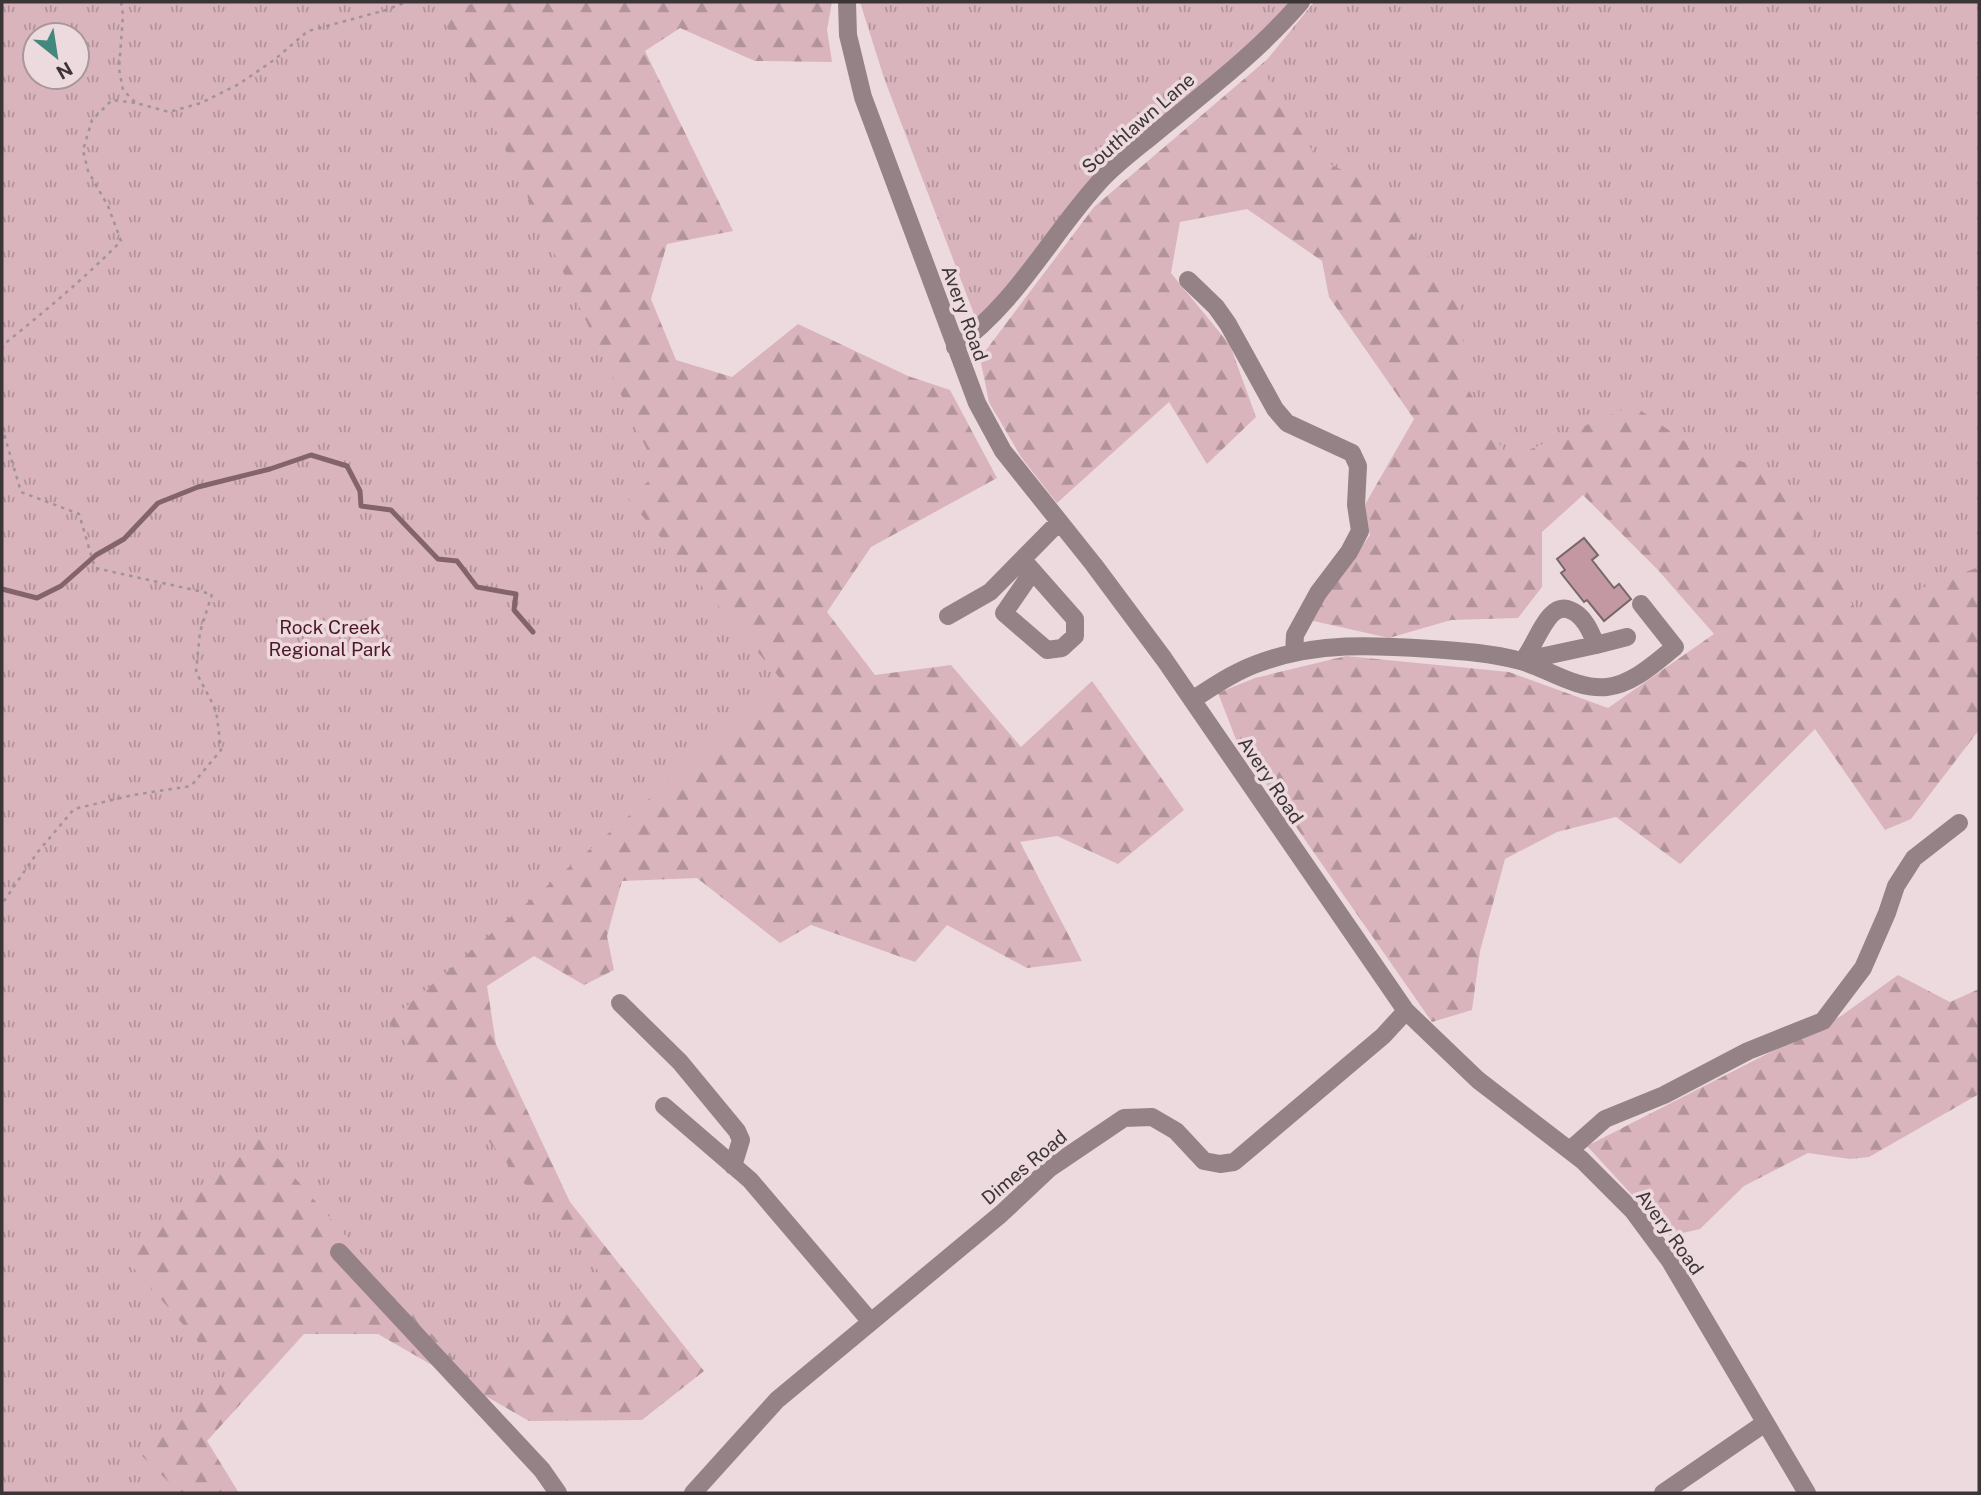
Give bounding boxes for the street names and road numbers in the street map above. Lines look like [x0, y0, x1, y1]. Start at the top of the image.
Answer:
street label: Southlawn Lane [1077, 68, 1199, 178]
street label: Avery Road [938, 262, 992, 364]
street label: Avery Road [1234, 732, 1308, 828]
street label: Dimes Road [977, 1125, 1071, 1209]
street label: Avery Road [1632, 1185, 1708, 1279]

